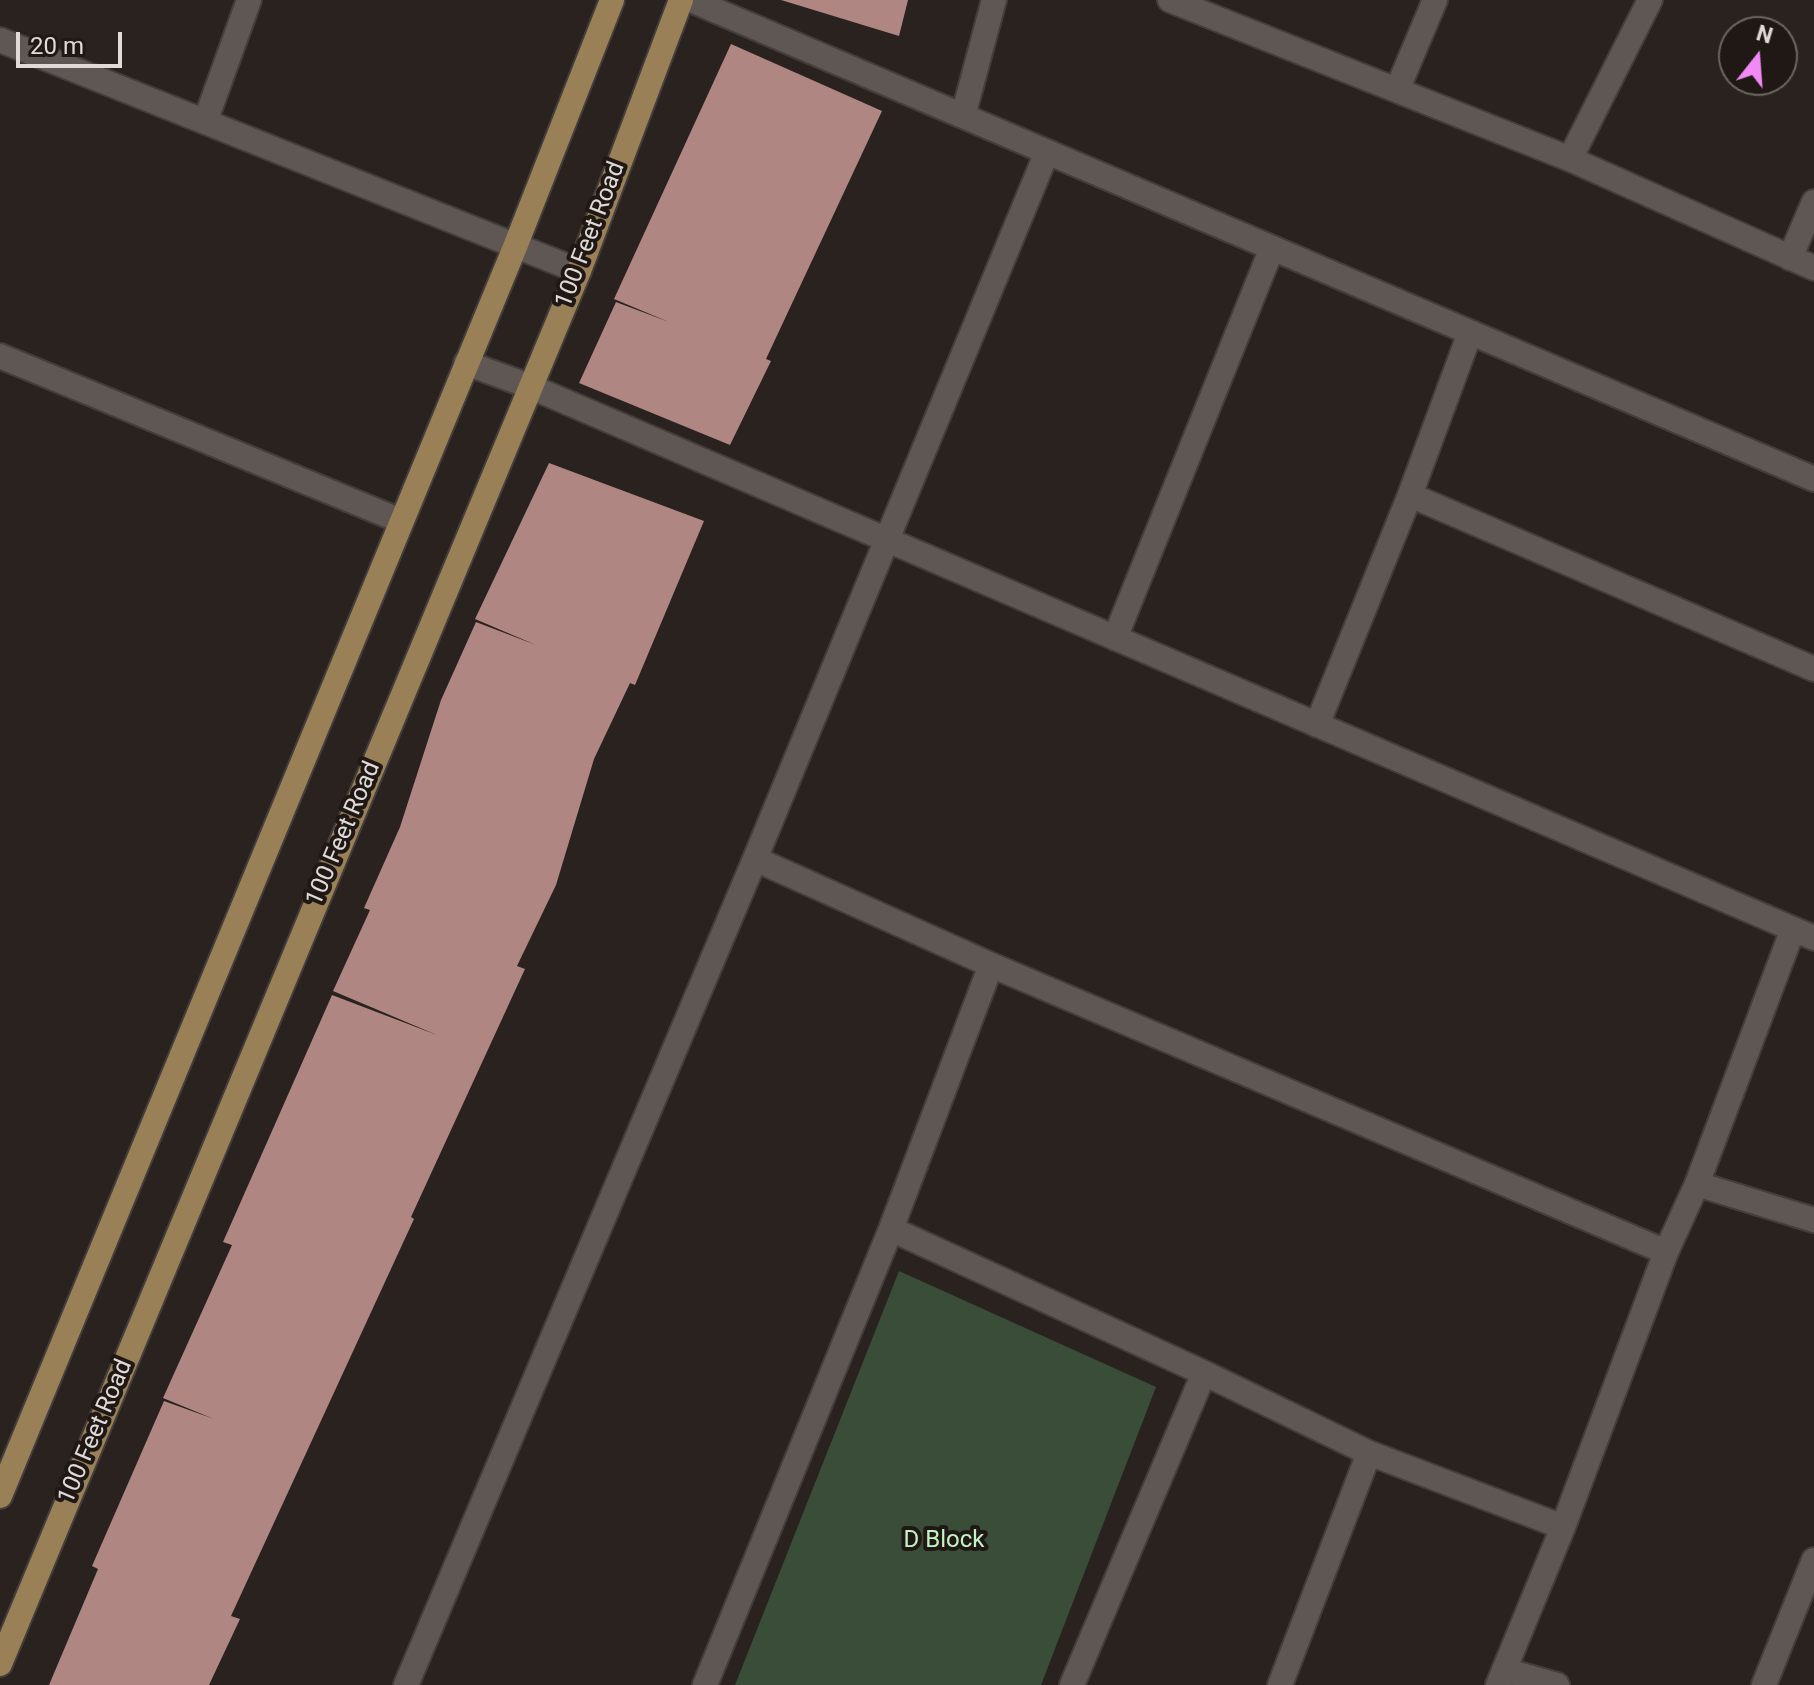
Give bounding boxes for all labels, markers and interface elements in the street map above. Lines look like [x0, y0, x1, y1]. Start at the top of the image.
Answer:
scale bar [20, 16, 126, 66]
north arrow [1718, 16, 1798, 96]
text: N [1753, 20, 1776, 49]
text: 20 m [30, 32, 84, 60]
street label: 100 Feet Road [550, 158, 632, 312]
street label: 100 Feet Road [301, 758, 387, 910]
street label: 100 Feet Road [53, 1356, 139, 1508]
park label: D Block [904, 1527, 984, 1555]

